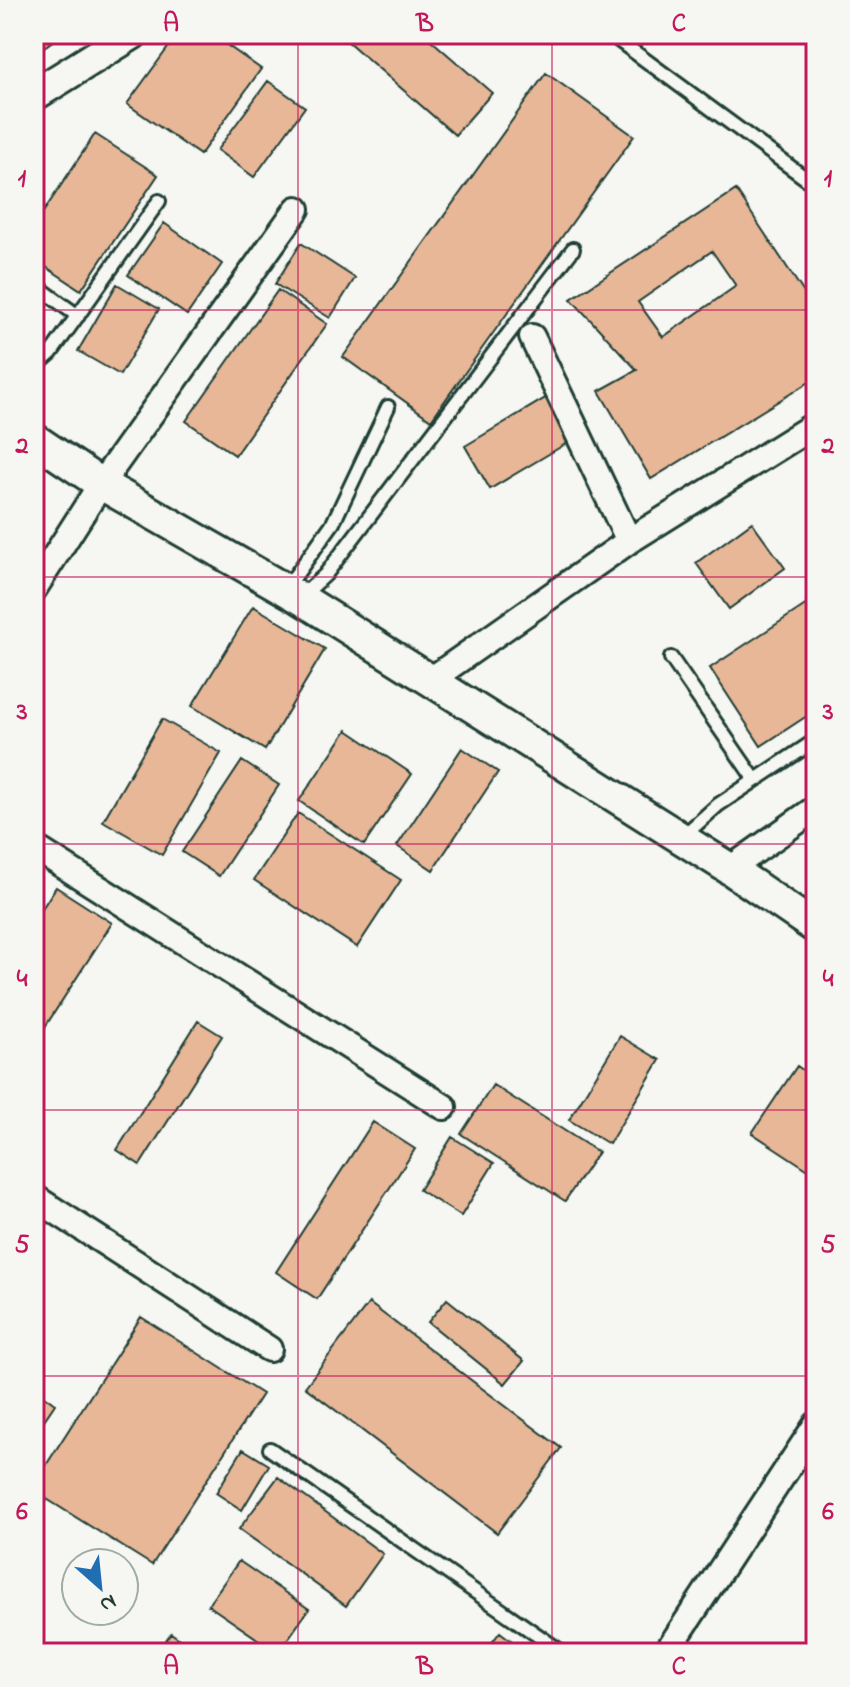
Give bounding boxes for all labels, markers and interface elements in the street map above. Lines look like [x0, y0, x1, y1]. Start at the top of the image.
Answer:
text: A [163, 6, 179, 44]
text: B [415, 6, 434, 44]
text: C [672, 6, 686, 44]
text: 1 [18, 161, 27, 199]
text: 1 [824, 161, 833, 199]
text: 2 [15, 428, 29, 466]
text: 2 [821, 428, 835, 466]
text: 3 [16, 694, 28, 732]
text: 3 [822, 694, 834, 732]
text: 4 [17, 961, 28, 999]
text: 4 [823, 961, 834, 999]
text: 5 [15, 1227, 30, 1265]
text: 5 [821, 1227, 836, 1265]
text: 6 [16, 1494, 28, 1532]
text: 6 [822, 1494, 834, 1532]
north arrow [60, 1547, 140, 1627]
text: N [94, 1585, 122, 1620]
text: A [163, 1649, 179, 1687]
text: B [415, 1649, 434, 1687]
text: C [672, 1649, 686, 1687]

